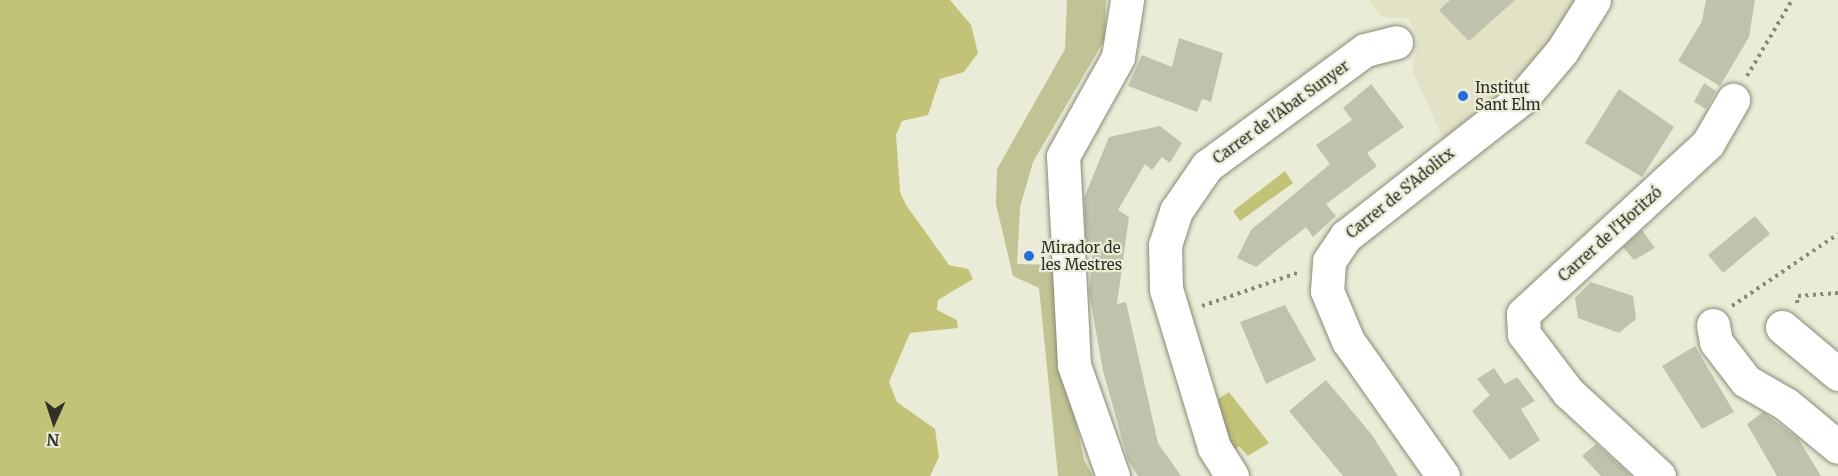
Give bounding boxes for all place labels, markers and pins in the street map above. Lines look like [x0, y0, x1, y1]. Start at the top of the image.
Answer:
place label: Institut Sant Elm [1475, 78, 1541, 113]
marker: Institut Sant Elm [1456, 89, 1470, 103]
place label: Mirador de les Mestres [1041, 238, 1122, 273]
marker: Mirador de les Mestres [1022, 249, 1036, 263]

